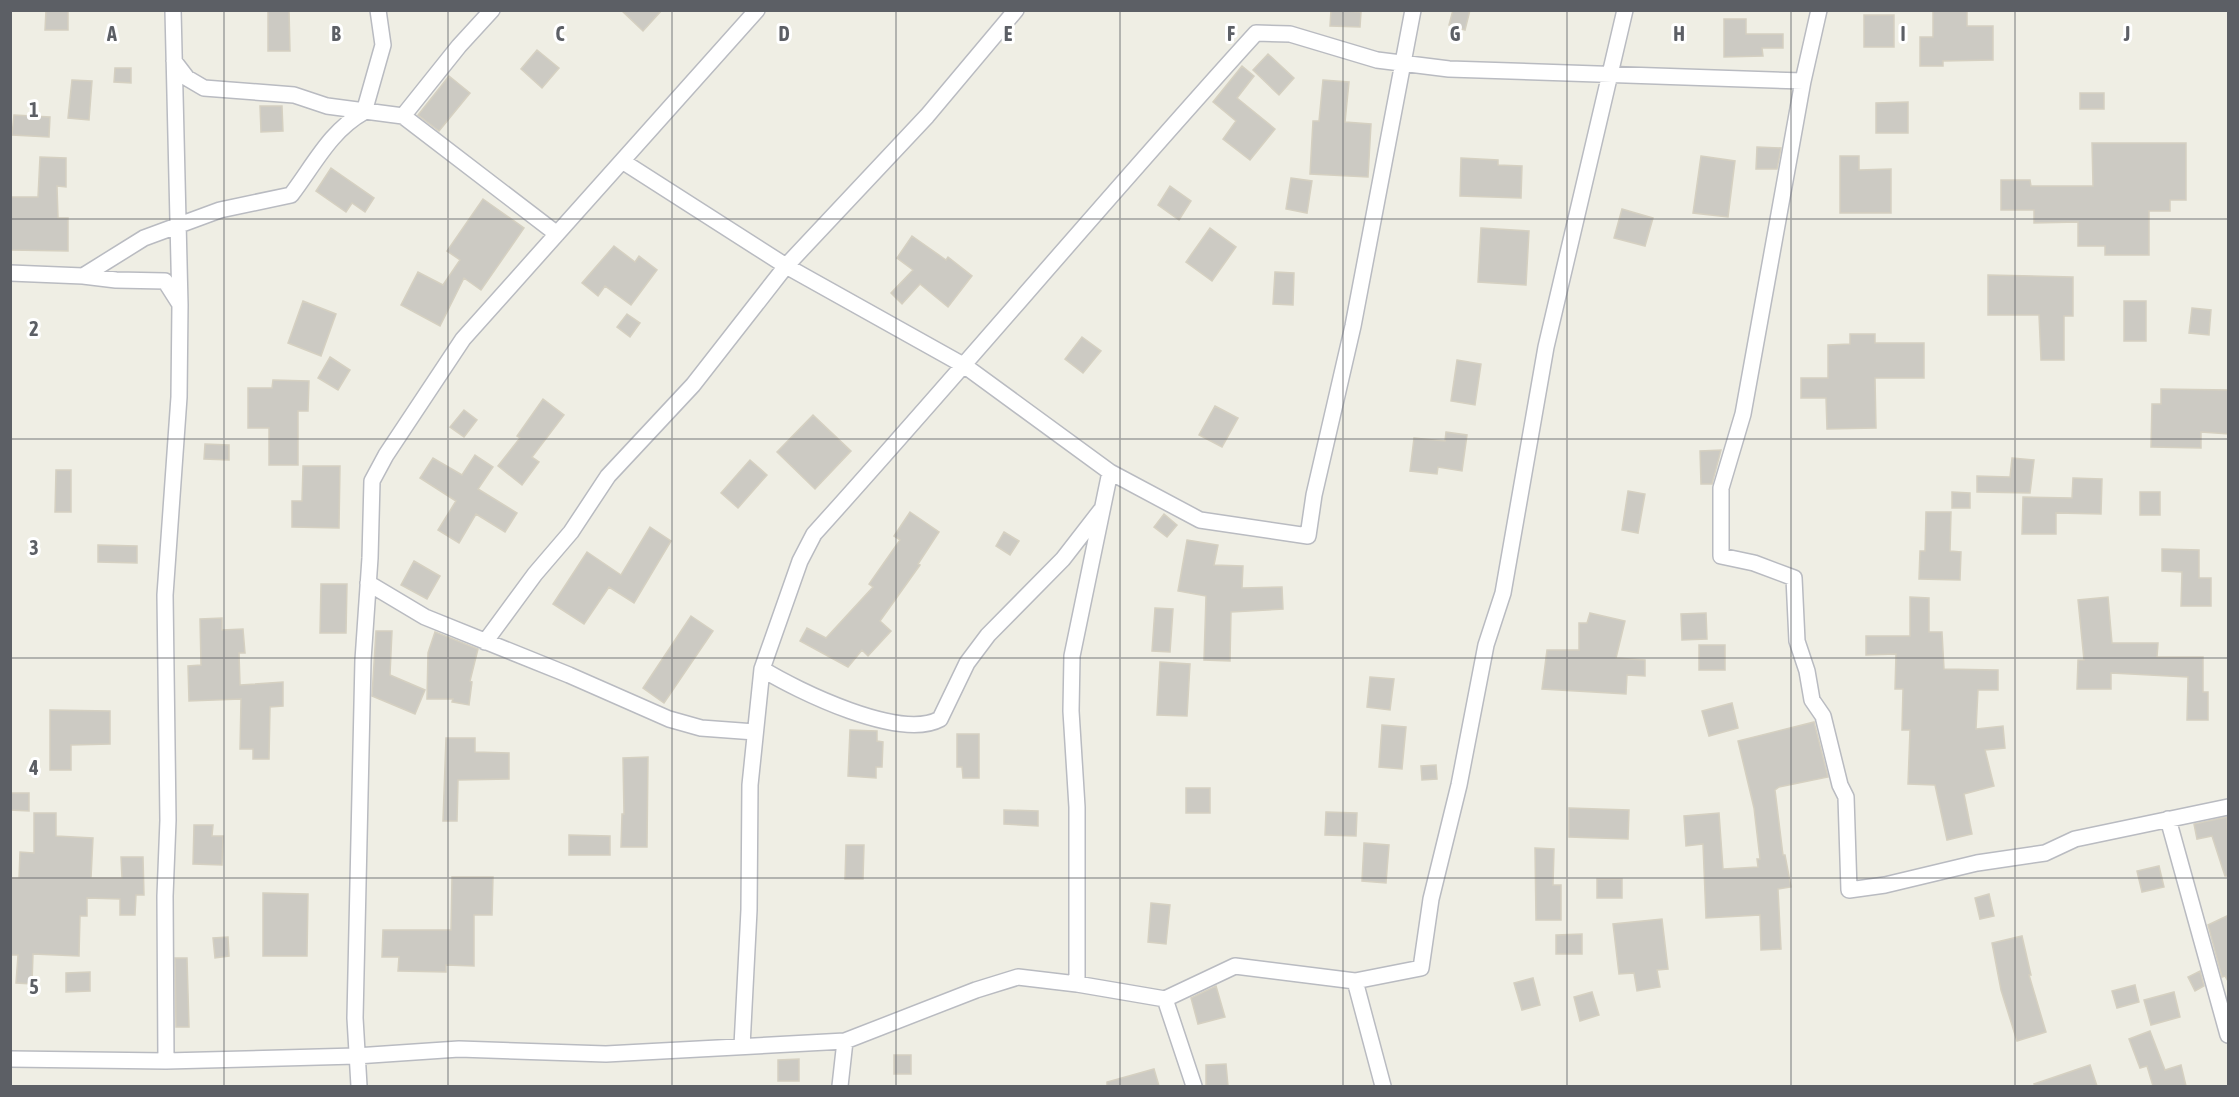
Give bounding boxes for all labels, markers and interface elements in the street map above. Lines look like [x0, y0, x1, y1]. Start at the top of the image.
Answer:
text: A [106, 22, 117, 45]
text: B [331, 22, 341, 45]
text: C [556, 22, 565, 45]
text: D [778, 22, 790, 45]
text: E [1004, 22, 1013, 45]
text: F [1227, 22, 1235, 45]
text: G [1450, 22, 1461, 45]
text: H [1673, 22, 1685, 45]
text: I [1900, 22, 1906, 45]
text: J [2123, 22, 2130, 45]
text: 1 [29, 98, 39, 121]
text: 2 [29, 317, 39, 340]
text: 3 [29, 536, 39, 559]
text: 4 [28, 756, 39, 779]
text: 5 [29, 975, 39, 998]

